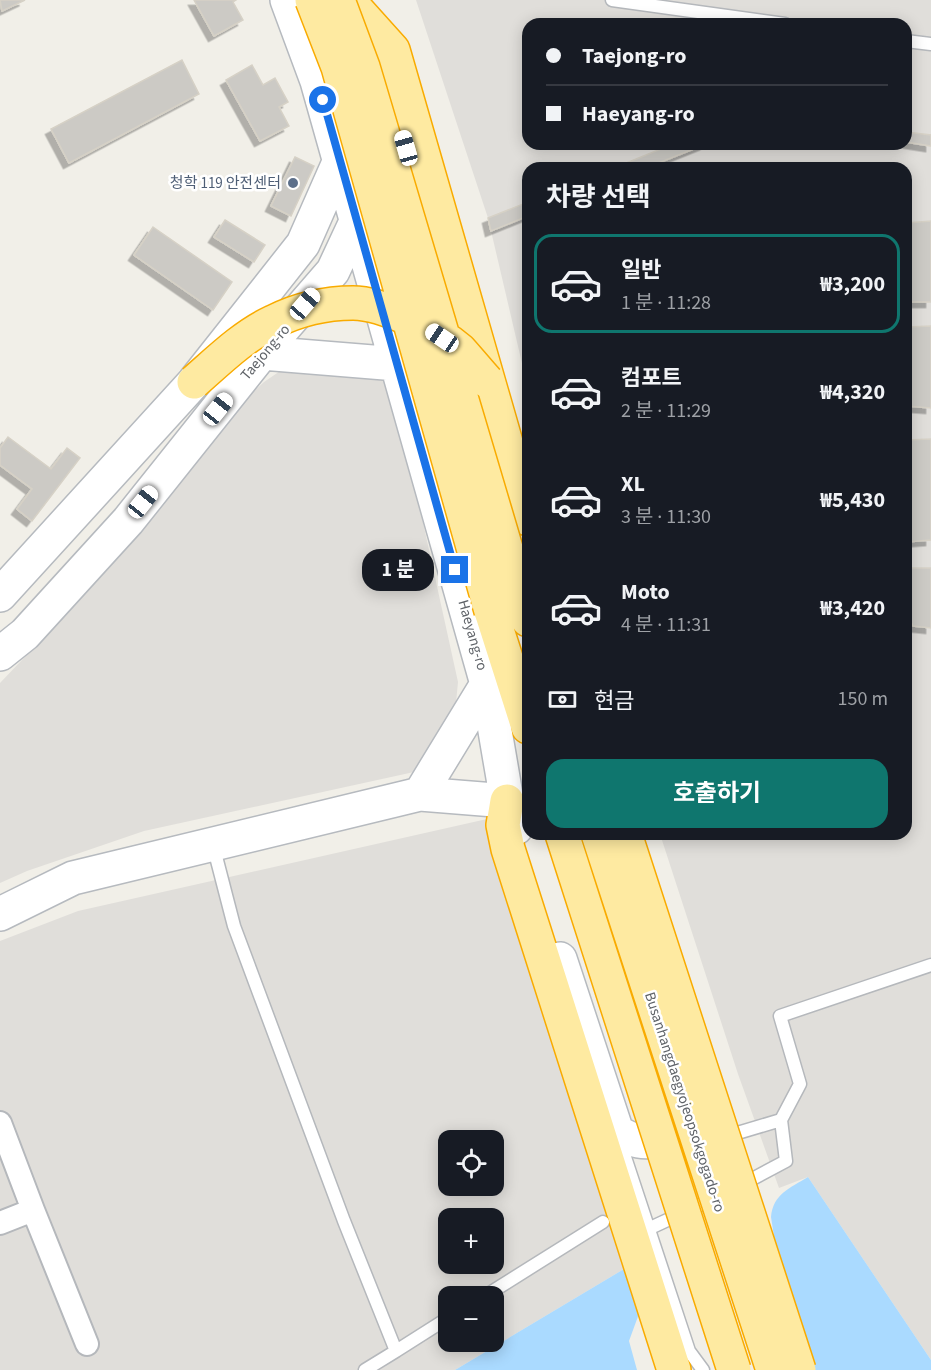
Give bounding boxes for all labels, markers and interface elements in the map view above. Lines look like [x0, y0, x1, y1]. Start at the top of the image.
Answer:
text: Taejong-ro [582, 40, 687, 72]
route start [309, 86, 336, 113]
text: Haeyang-ro [582, 98, 695, 130]
car [392, 128, 420, 168]
place label: 청학 119 안전센터 [170, 173, 281, 194]
marker: 청학 119 안전센터 [286, 176, 300, 190]
text: 차량 선택 [546, 178, 651, 217]
text: 일반 [621, 254, 661, 286]
icon: car [549, 257, 603, 311]
text: ₩3,200 [820, 268, 885, 300]
car [286, 285, 324, 323]
text: 1 분 · 11:28 [621, 289, 711, 317]
street label: Taejong-ro [236, 320, 295, 385]
car [422, 320, 462, 356]
text: 컴포트 [621, 362, 682, 394]
icon: car [549, 365, 603, 419]
text: ₩4,320 [820, 376, 885, 408]
car [200, 389, 236, 429]
text: 2 분 · 11:29 [621, 397, 711, 425]
text: XL [621, 468, 645, 500]
icon: car [549, 473, 603, 527]
car [125, 482, 161, 522]
text: ₩5,430 [820, 484, 885, 516]
text: 3 분 · 11:30 [621, 503, 711, 531]
callout: 1 분 [362, 549, 434, 591]
text: 1 분 [382, 556, 414, 584]
route end [441, 556, 468, 583]
text: Moto [621, 576, 670, 608]
icon: car [549, 581, 603, 635]
text: ₩3,420 [820, 592, 885, 624]
street label: Haeyang-ro [452, 597, 493, 673]
text: 4 분 · 11:31 [621, 611, 711, 639]
icon: cash [546, 683, 579, 716]
text: 현금 [594, 685, 634, 717]
text: 150 m [838, 685, 888, 713]
button: 호출하기 [546, 759, 888, 828]
street label: Busanhangdaegyojeopsokgogado-ro [639, 989, 730, 1215]
map controls [438, 1130, 504, 1352]
button: locate [438, 1130, 504, 1196]
button: + [438, 1208, 504, 1274]
button: − [438, 1286, 504, 1352]

